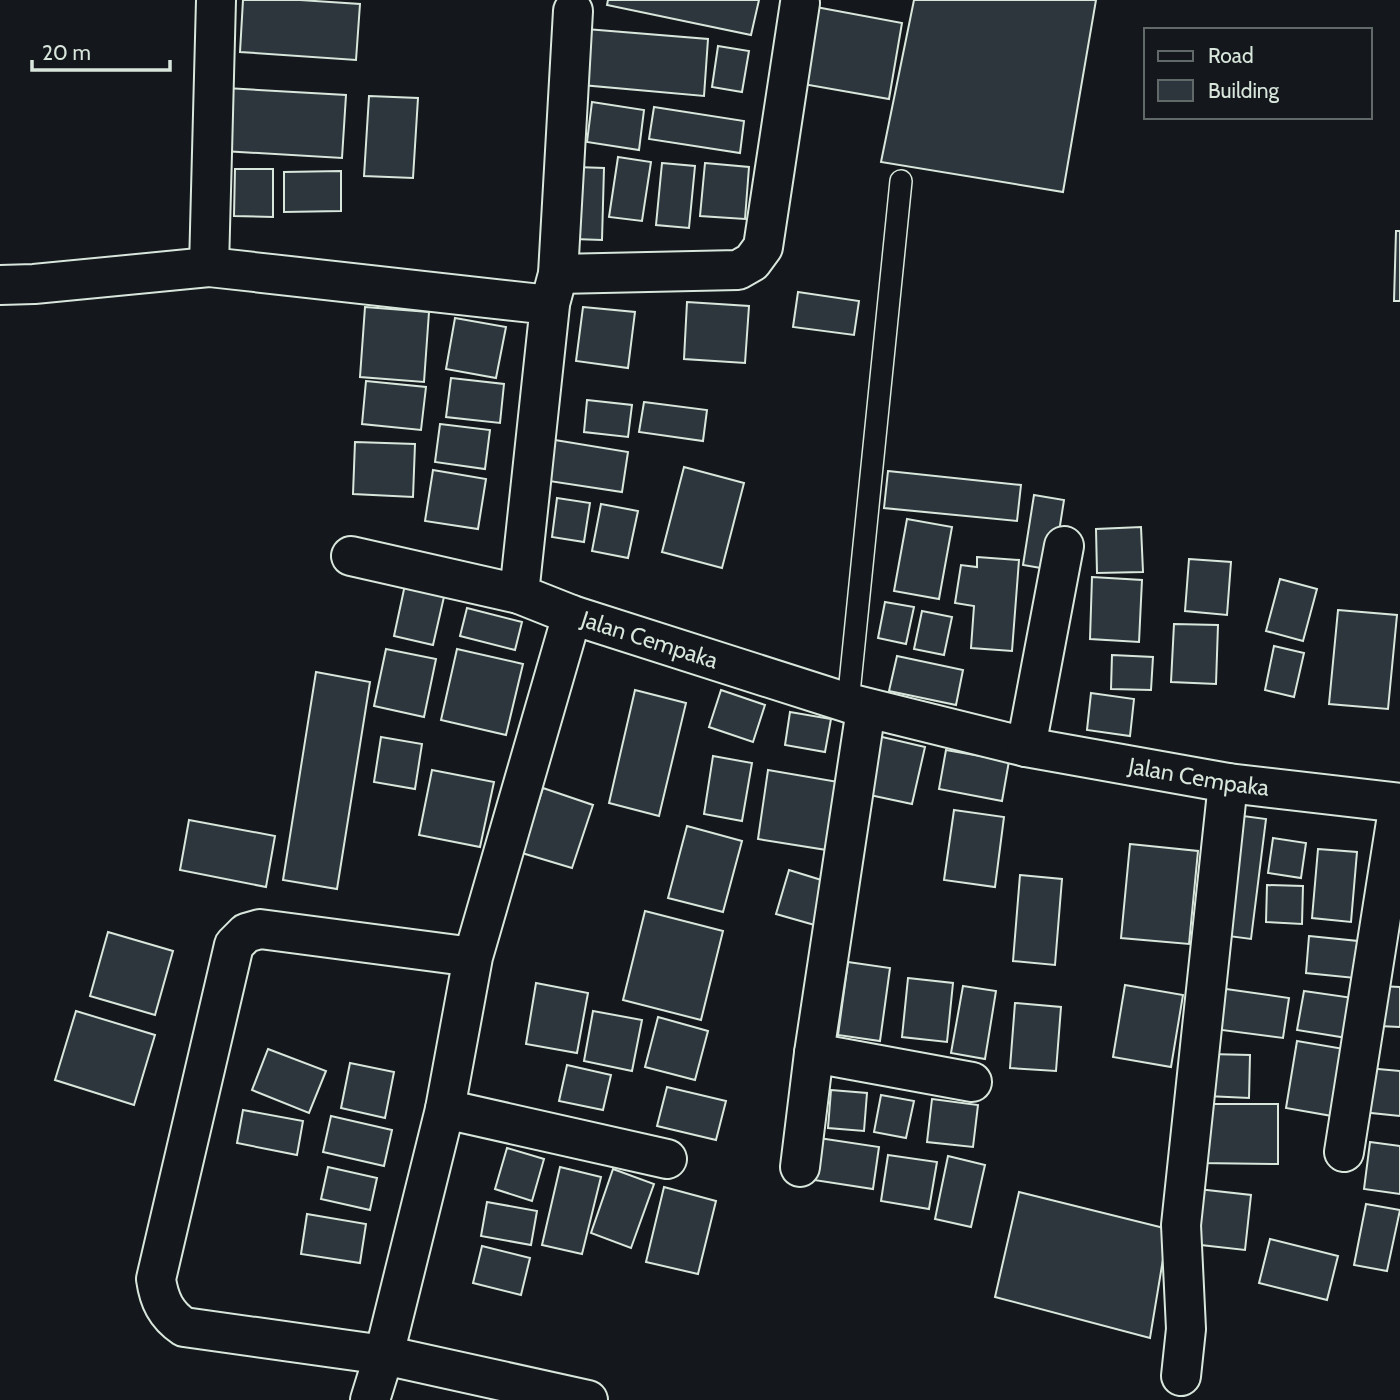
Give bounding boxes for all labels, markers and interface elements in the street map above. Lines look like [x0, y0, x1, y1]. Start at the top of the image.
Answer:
scale bar [32, 28, 170, 72]
legend [1144, 28, 1372, 119]
text: 20 m [42, 40, 91, 65]
text: Road [1208, 43, 1254, 68]
text: Building [1208, 78, 1280, 103]
street label: Jalan Cempaka [577, 604, 722, 675]
street label: Jalan Cempaka [1125, 751, 1271, 802]

